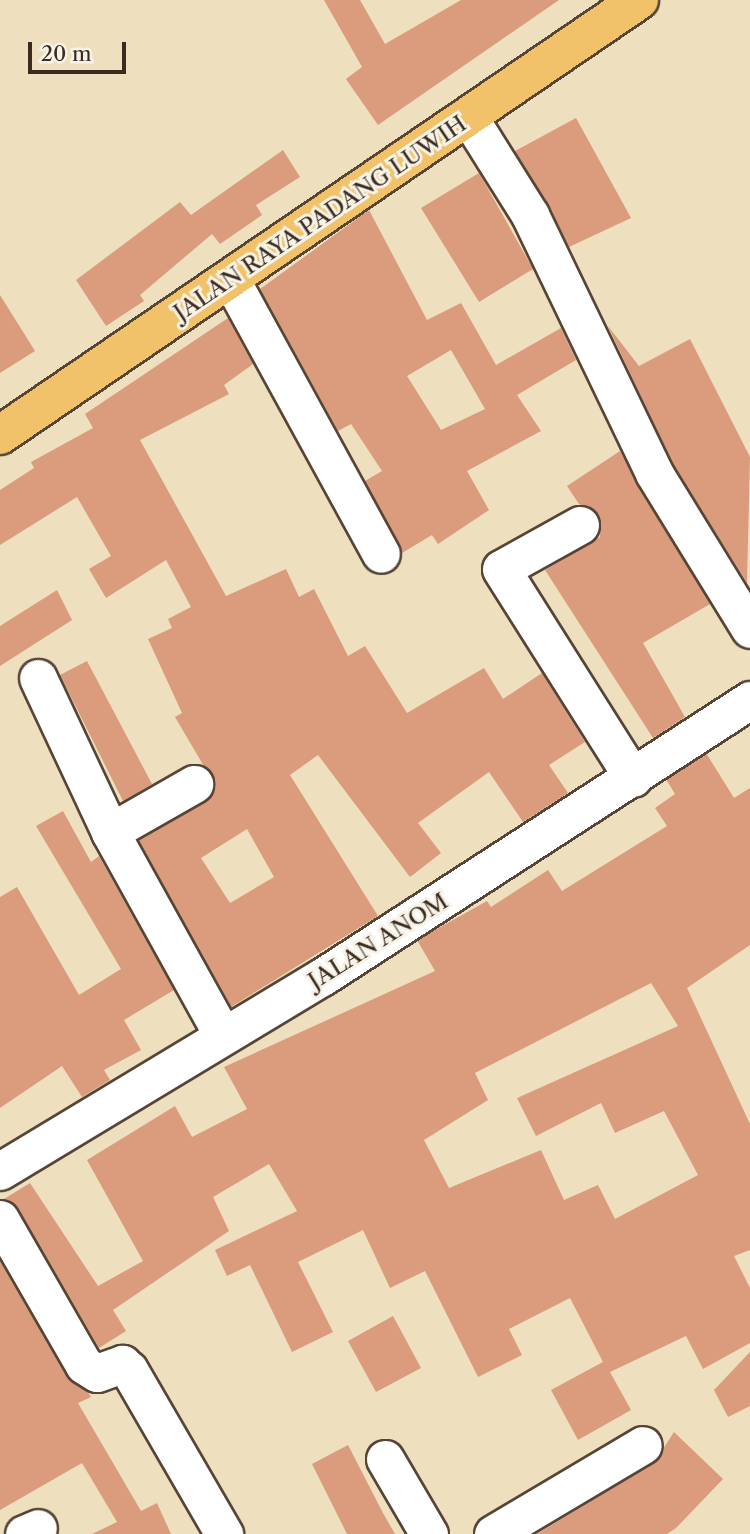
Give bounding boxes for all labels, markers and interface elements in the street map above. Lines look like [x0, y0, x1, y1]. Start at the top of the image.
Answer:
scale bar [32, 28, 130, 72]
text: 20 m [41, 41, 92, 66]
street label: JALAN RAYA PADANG LUWIH [168, 109, 472, 327]
street label: JALAN ANOM [303, 887, 453, 995]

